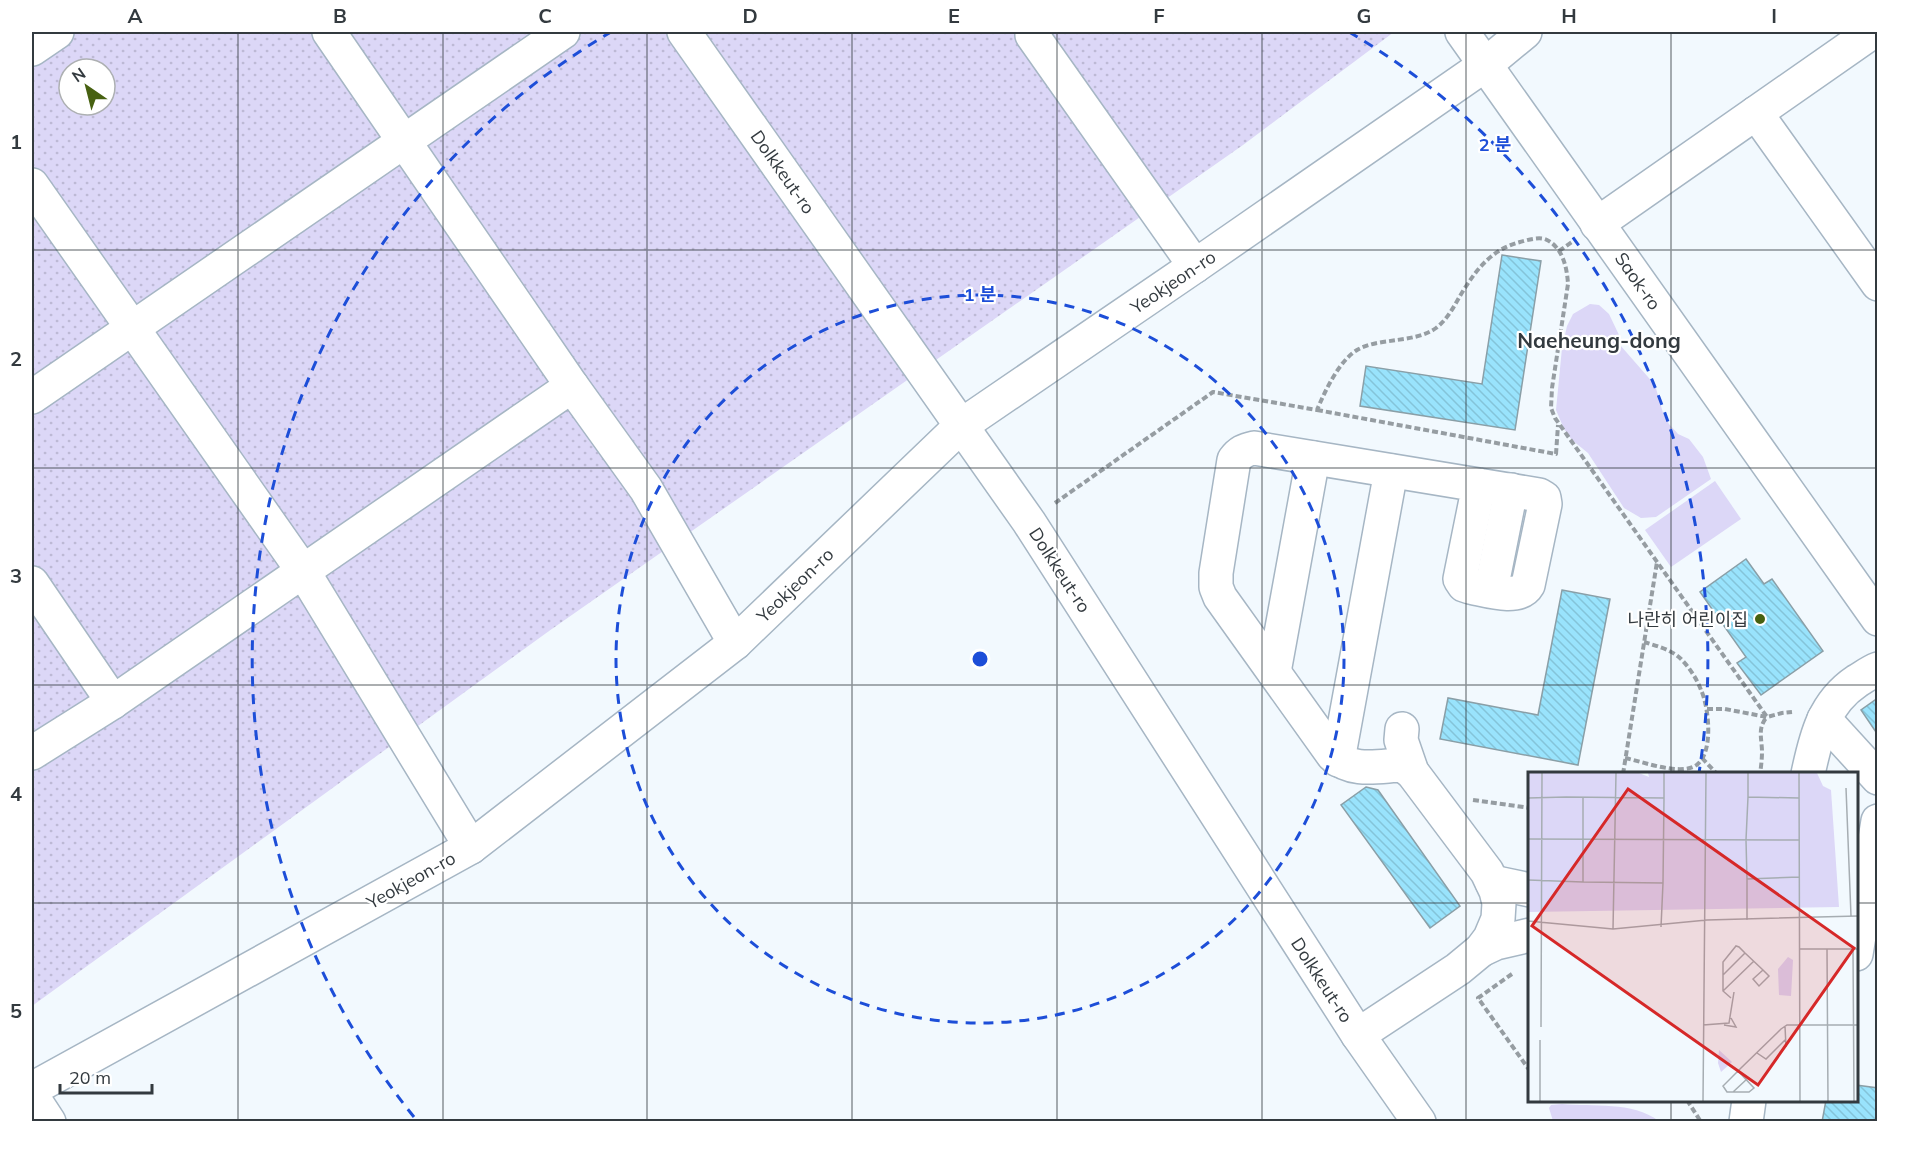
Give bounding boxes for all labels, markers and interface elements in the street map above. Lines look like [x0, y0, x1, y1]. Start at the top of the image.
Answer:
text: A [128, 3, 143, 28]
text: B [333, 3, 347, 28]
text: C [538, 3, 552, 28]
text: D [742, 3, 758, 28]
text: E [948, 3, 960, 28]
text: F [1153, 3, 1165, 28]
text: G [1357, 3, 1371, 28]
text: H [1561, 3, 1577, 28]
text: I [1771, 3, 1777, 28]
north arrow [57, 57, 117, 117]
text: N [68, 63, 89, 86]
street label: Dolkkeut-ro [746, 126, 820, 218]
text: 1 [10, 129, 22, 154]
text: 2 분 [1479, 133, 1512, 156]
street label: Yeokjeon-ro [1125, 245, 1220, 320]
street label: Saok-ro [1610, 248, 1666, 314]
text: 1 분 [964, 283, 997, 306]
district label: Naeheung-dong [1517, 327, 1681, 353]
text: 2 [10, 346, 22, 371]
street label: Dolkkeut-ro [1024, 523, 1096, 617]
street label: Yeokjeon-ro [751, 543, 838, 628]
text: 3 [10, 563, 22, 588]
place label: 나란히 어린이집 [1627, 608, 1748, 631]
marker: 나란히 어린이집 [1753, 612, 1767, 626]
centre of rings [970, 649, 990, 669]
inset map [1528, 772, 1858, 1102]
text: 4 [10, 781, 22, 806]
street label: Yeokjeon-ro [362, 846, 460, 914]
street label: Dolkkeut-ro [1286, 933, 1358, 1027]
text: 5 [10, 998, 22, 1023]
scale bar [60, 1057, 152, 1095]
text: 20 m [69, 1066, 111, 1089]

